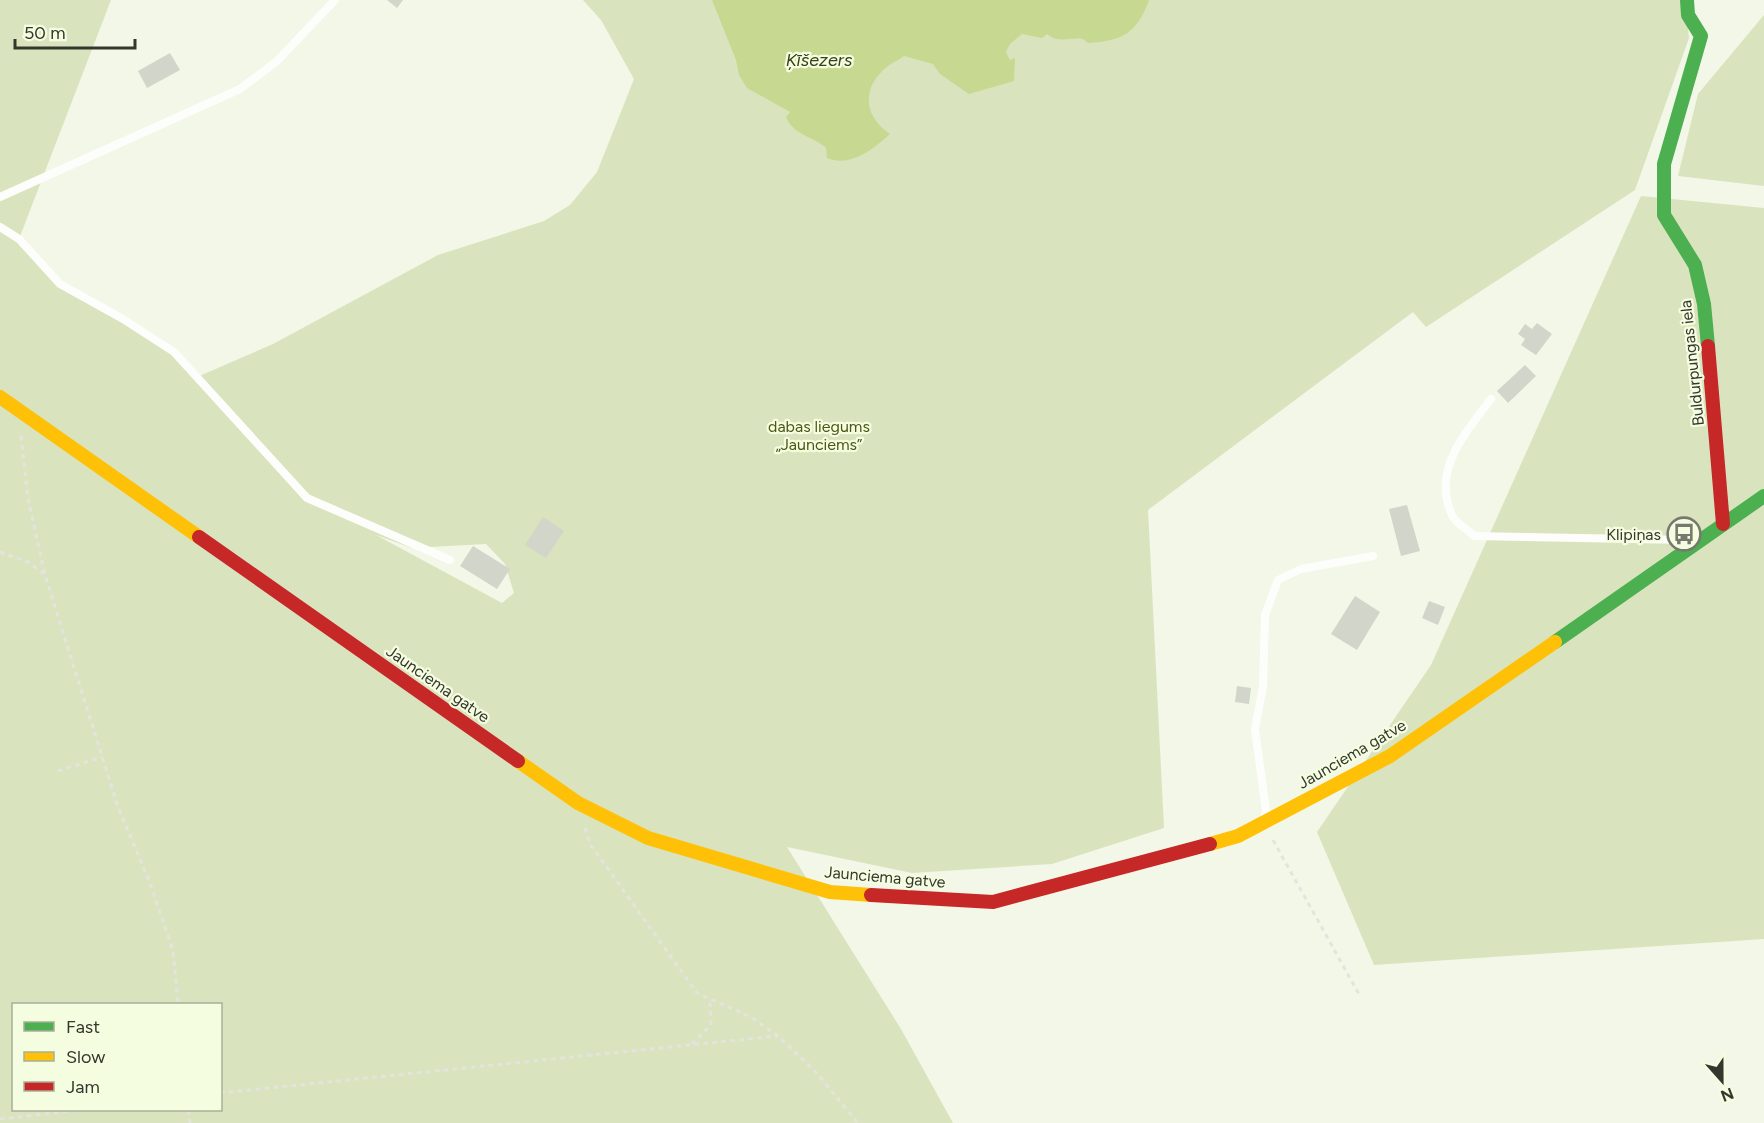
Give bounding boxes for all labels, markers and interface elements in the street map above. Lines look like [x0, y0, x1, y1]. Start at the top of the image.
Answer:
scale bar [15, 12, 135, 50]
text: 50 m [24, 22, 66, 44]
water label: Ķīšezers [786, 49, 853, 71]
street label: Buldurpungas iela [1676, 299, 1708, 427]
park label: dabas liegums „Jaunciems” [768, 417, 870, 454]
bus stop icon: Klipiņas [1666, 516, 1702, 552]
place label: Klipiņas [1606, 525, 1661, 544]
street label: Jaunciema gatve [383, 641, 493, 727]
street label: Jaunciema gatve [1295, 715, 1410, 793]
street label: Jaunciema gatve [824, 862, 947, 892]
legend [12, 1003, 222, 1111]
text: Fast [66, 1016, 100, 1038]
text: Slow [66, 1046, 105, 1068]
north arrow [1692, 1051, 1752, 1111]
text: Jam [66, 1076, 100, 1098]
text: N [1718, 1083, 1736, 1106]

